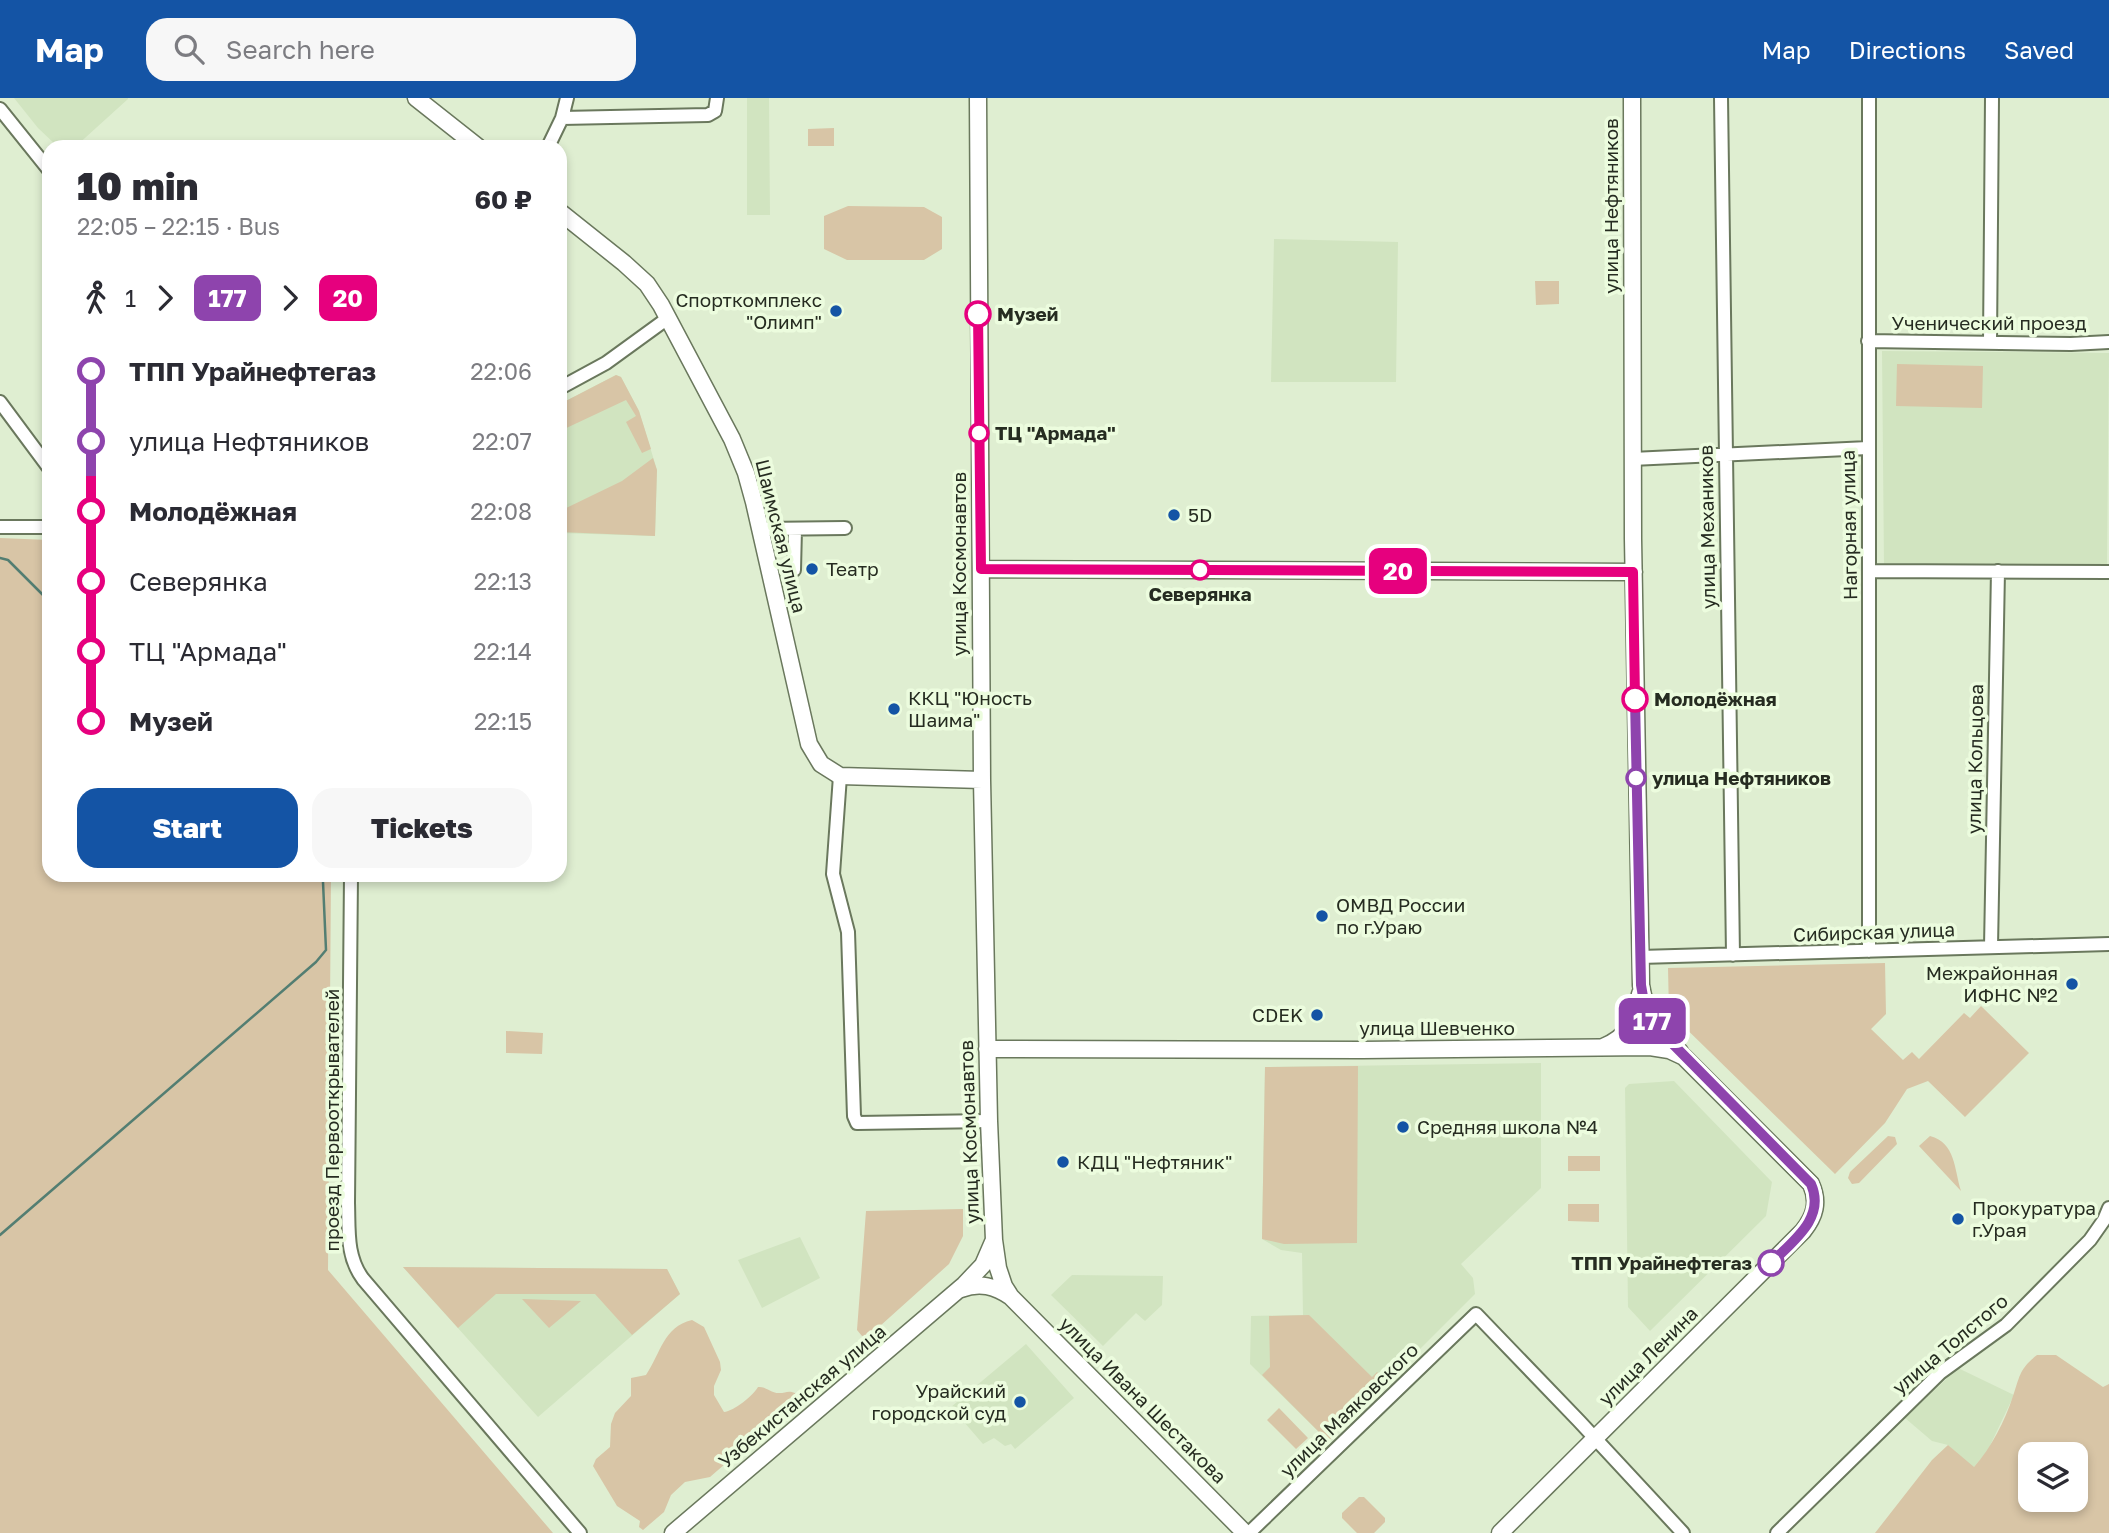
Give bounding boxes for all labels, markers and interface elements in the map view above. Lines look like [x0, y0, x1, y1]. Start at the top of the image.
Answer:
search box [146, 18, 636, 81]
text: Map [35, 30, 104, 69]
icon: search [170, 30, 208, 68]
text: Search here [226, 34, 375, 65]
text: Map [1762, 35, 1811, 64]
text: Directions [1849, 35, 1966, 64]
text: Saved [2004, 35, 2074, 64]
street label: улица Нефтяников [1599, 118, 1622, 294]
text: 10 min [77, 163, 199, 208]
text: 60 ₽ [475, 184, 532, 215]
text: 22:05 – 22:15 · Bus [77, 212, 280, 240]
icon: walk [77, 279, 115, 317]
icon: forward [146, 279, 184, 317]
icon: forward [271, 279, 309, 317]
text: 177 [208, 283, 247, 312]
text: 20 [333, 283, 363, 312]
text: 1 [125, 284, 136, 312]
place label: Спорткомплекс "Олимп" [675, 288, 822, 333]
marker: Музей [965, 301, 991, 327]
place label: Музей [997, 302, 1058, 325]
marker: Спорткомплекс "Олимп" [828, 303, 844, 319]
street label: Ученический проезд [1892, 311, 2087, 334]
text: ТПП Урайнефтегаз [129, 356, 376, 387]
text: 22:06 [470, 357, 532, 385]
place label: ТЦ "Армада" [995, 421, 1116, 444]
marker: ТЦ "Армада" [969, 423, 989, 443]
text: улица Нефтяников [129, 426, 369, 457]
text: 22:07 [472, 427, 532, 455]
street label: улица Механиков [1694, 445, 1719, 609]
street label: Нагорная улица [1836, 450, 1861, 600]
street label: Шаимская улица [751, 457, 812, 615]
street label: улица Космонавтов [947, 472, 970, 656]
text: Молодёжная [129, 496, 297, 527]
text: 22:08 [470, 497, 532, 525]
place label: 5D [1188, 503, 1212, 526]
marker: 5D [1166, 507, 1182, 523]
line badge: 20 [1366, 548, 1430, 594]
text: 20 [1383, 556, 1413, 585]
place label: Театр [826, 557, 879, 580]
marker: Северянка [1190, 560, 1210, 580]
marker: Театр [804, 561, 820, 577]
text: Северянка [129, 566, 268, 597]
text: 22:13 [474, 567, 532, 595]
place label: Северянка [1148, 582, 1252, 605]
text: ТЦ "Армада" [129, 636, 287, 667]
text: 22:14 [473, 637, 532, 665]
street label: улица Кольцова [1962, 684, 1987, 834]
place label: ККЦ "Юность Шаима" [908, 686, 1032, 731]
marker: Молодёжная [1622, 686, 1648, 712]
place label: Молодёжная [1654, 687, 1777, 710]
marker: ККЦ "Юность Шаима" [886, 701, 902, 717]
text: Музей [129, 706, 213, 737]
text: 22:15 [474, 707, 532, 735]
place label: улица Нефтяников [1652, 766, 1831, 789]
marker: улица Нефтяников [1626, 768, 1646, 788]
button: Start [77, 788, 298, 868]
button: Tickets [312, 788, 532, 868]
place label: ОМВД России по г.Ураю [1336, 893, 1465, 938]
marker: ОМВД России по г.Ураю [1314, 908, 1330, 924]
street label: Сибирская улица [1793, 917, 1955, 946]
place label: Межрайонная ИФНС №2 [1926, 961, 2058, 1006]
marker: Межрайонная ИФНС №2 [2064, 976, 2080, 992]
street label: проезд Первооткрывателей [320, 989, 343, 1251]
line badge: 177 [1612, 998, 1692, 1044]
place label: CDEK [1252, 1003, 1303, 1026]
text: 177 [1633, 1006, 1671, 1035]
marker: CDEK [1309, 1007, 1325, 1023]
street label: улица Шевченко [1359, 1016, 1515, 1039]
street label: улица Космонавтов [954, 1040, 983, 1225]
place label: Средняя школа №4 [1417, 1115, 1598, 1138]
marker: Средняя школа №4 [1395, 1119, 1411, 1135]
place label: КДЦ "Нефтяник" [1077, 1150, 1232, 1173]
marker: КДЦ "Нефтяник" [1055, 1154, 1071, 1170]
place label: Прокуратура г.Урая [1972, 1196, 2096, 1241]
marker: Прокуратура г.Урая [1950, 1211, 1966, 1227]
marker: ТПП Урайнефтегаз [1758, 1250, 1784, 1276]
place label: ТПП Урайнефтегаз [1571, 1251, 1752, 1274]
street label: улица Толстого [1887, 1289, 2012, 1399]
street label: улица Ленина [1593, 1301, 1702, 1410]
street label: улица Ивана Шестакова [1055, 1312, 1231, 1488]
street label: Узбекистанская улица [713, 1319, 890, 1472]
street label: улица Маяковского [1275, 1338, 1423, 1482]
place label: Урайский городской суд [871, 1379, 1006, 1424]
marker: Урайский городской суд [1012, 1394, 1028, 1410]
map controls [2018, 1442, 2088, 1512]
button: layers [2018, 1442, 2088, 1512]

